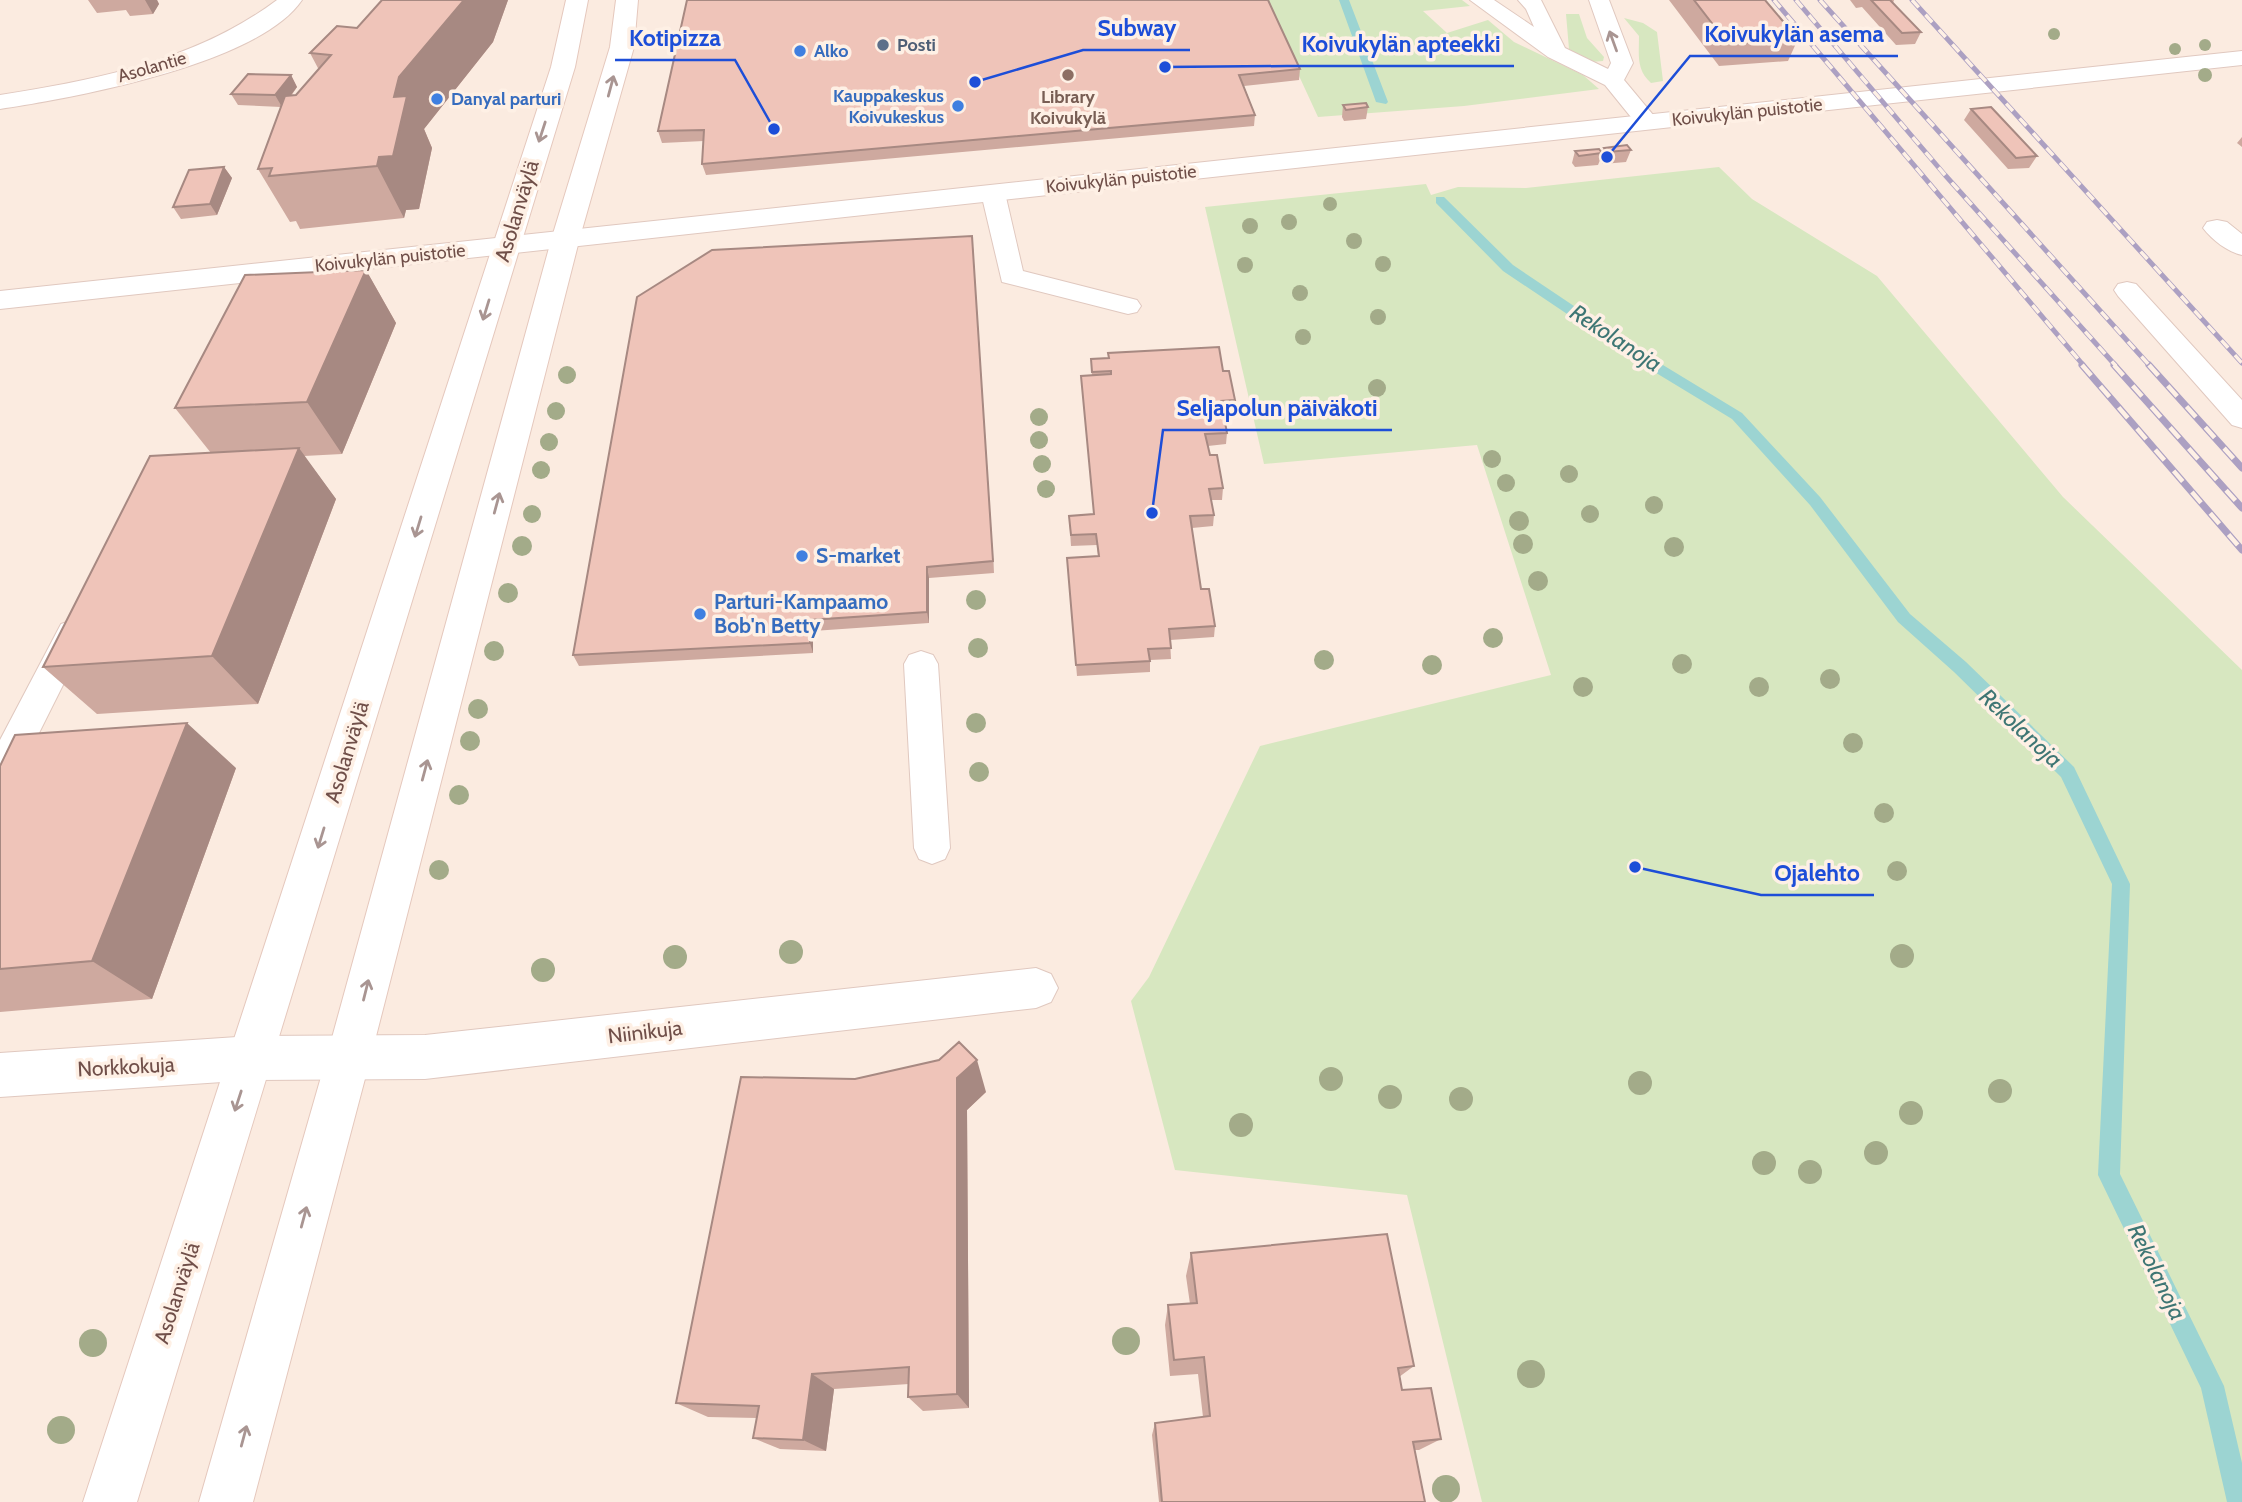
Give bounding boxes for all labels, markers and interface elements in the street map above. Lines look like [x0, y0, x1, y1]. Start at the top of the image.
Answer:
callout: Subway [1083, 6, 1190, 50]
callout: Koivukylän asema [1690, 12, 1898, 56]
text: Subway [1098, 14, 1177, 42]
callout: Kotipizza [615, 16, 735, 60]
text: Koivukylän asema [1704, 20, 1884, 48]
callout: Koivukylän apteekki [1287, 22, 1514, 66]
text: Kotipizza [629, 24, 721, 52]
text: Koivukylän apteekki [1301, 30, 1501, 58]
one-way arrow [1606, 30, 1618, 52]
place label: Posti [897, 34, 936, 56]
marker: Posti [875, 37, 891, 53]
place label: Alko [814, 40, 848, 62]
marker: Alko [792, 43, 808, 59]
street label: Asolantie [115, 47, 189, 87]
marker: Library Koivukylä [1060, 67, 1076, 83]
one-way arrow [605, 75, 618, 97]
place label: Kauppakeskus Koivukeskus [833, 85, 944, 128]
place label: Library Koivukylä [1030, 86, 1106, 129]
place label: Danyal parturi [451, 88, 561, 110]
marker: Danyal parturi [429, 91, 445, 107]
street label: Koivukylän puistotie [1671, 93, 1823, 131]
marker: Kauppakeskus Koivukeskus [950, 98, 966, 114]
one-way arrow [534, 121, 547, 143]
street label: Asolanväylä [489, 157, 544, 265]
street label: Koivukylän puistotie [1045, 160, 1197, 198]
street label: Koivukylän puistotie [314, 239, 466, 277]
one-way arrow [479, 298, 491, 320]
water label: Rekolanoja [1565, 298, 1667, 378]
callout: Seljapolun päiväkoti [1163, 386, 1392, 430]
text: Seljapolun päiväkoti [1177, 394, 1377, 422]
one-way arrow [491, 492, 504, 515]
one-way arrow [411, 516, 424, 538]
place label: S-market [816, 543, 900, 568]
marker: S-market [794, 548, 810, 564]
place label: Parturi-Kampaamo Bob'n Betty [714, 589, 888, 638]
marker: Parturi-Kampaamo Bob'n Betty [692, 606, 708, 622]
water label: Rekolanoja [1974, 683, 2068, 773]
street label: Asolanväylä [319, 698, 374, 806]
one-way arrow [419, 759, 432, 782]
one-way arrow [313, 826, 326, 848]
callout: Ojalehto [1761, 851, 1874, 895]
text: Ojalehto [1774, 859, 1860, 887]
one-way arrow [360, 979, 373, 1001]
street label: Niinikuja [606, 1015, 684, 1049]
street label: Norkkokuja [77, 1051, 175, 1083]
one-way arrow [231, 1090, 244, 1112]
one-way arrow [298, 1206, 311, 1229]
water label: Rekolanoja [2122, 1219, 2192, 1325]
street label: Asolanväylä [148, 1239, 205, 1347]
one-way arrow [238, 1425, 251, 1448]

